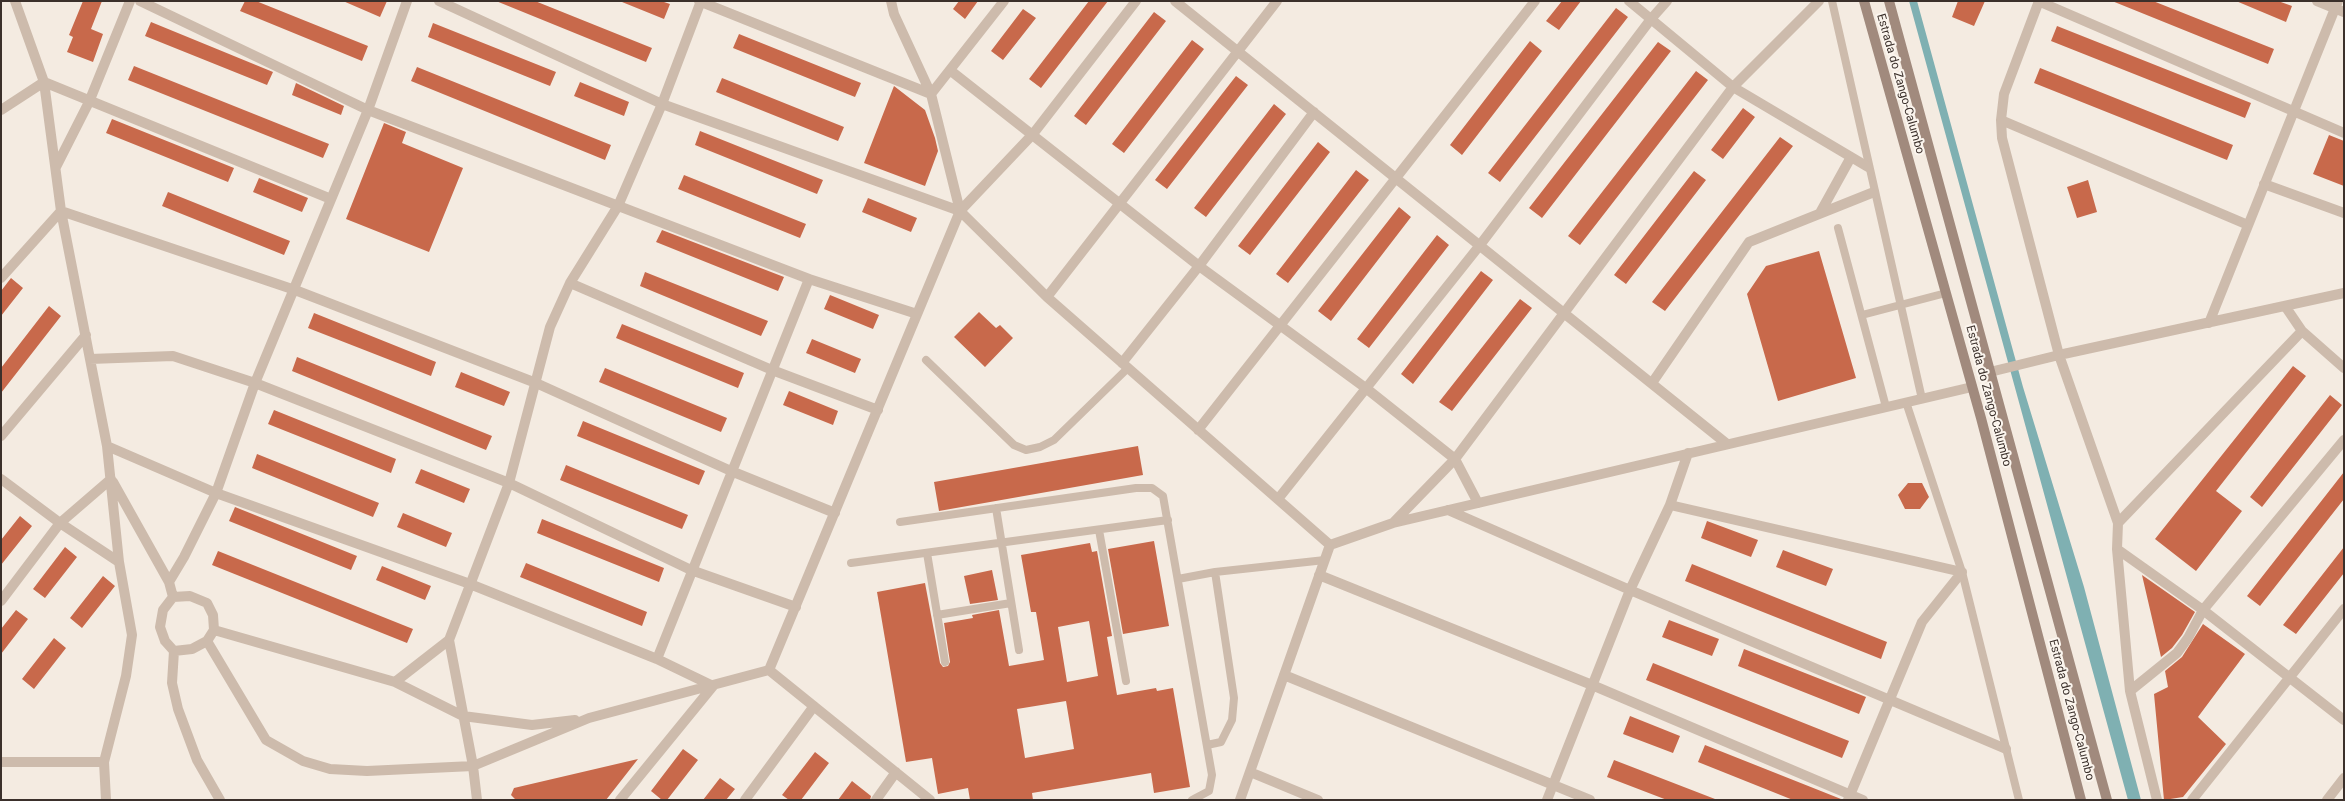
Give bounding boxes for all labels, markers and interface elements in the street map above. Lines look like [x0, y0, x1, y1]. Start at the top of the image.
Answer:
street label: Estrada do Zango-Calumbo [1873, 12, 1927, 156]
street label: Estrada do Zango-Calumbo [1962, 324, 2014, 468]
street label: Estrada do Zango-Calumbo [2045, 638, 2097, 782]

